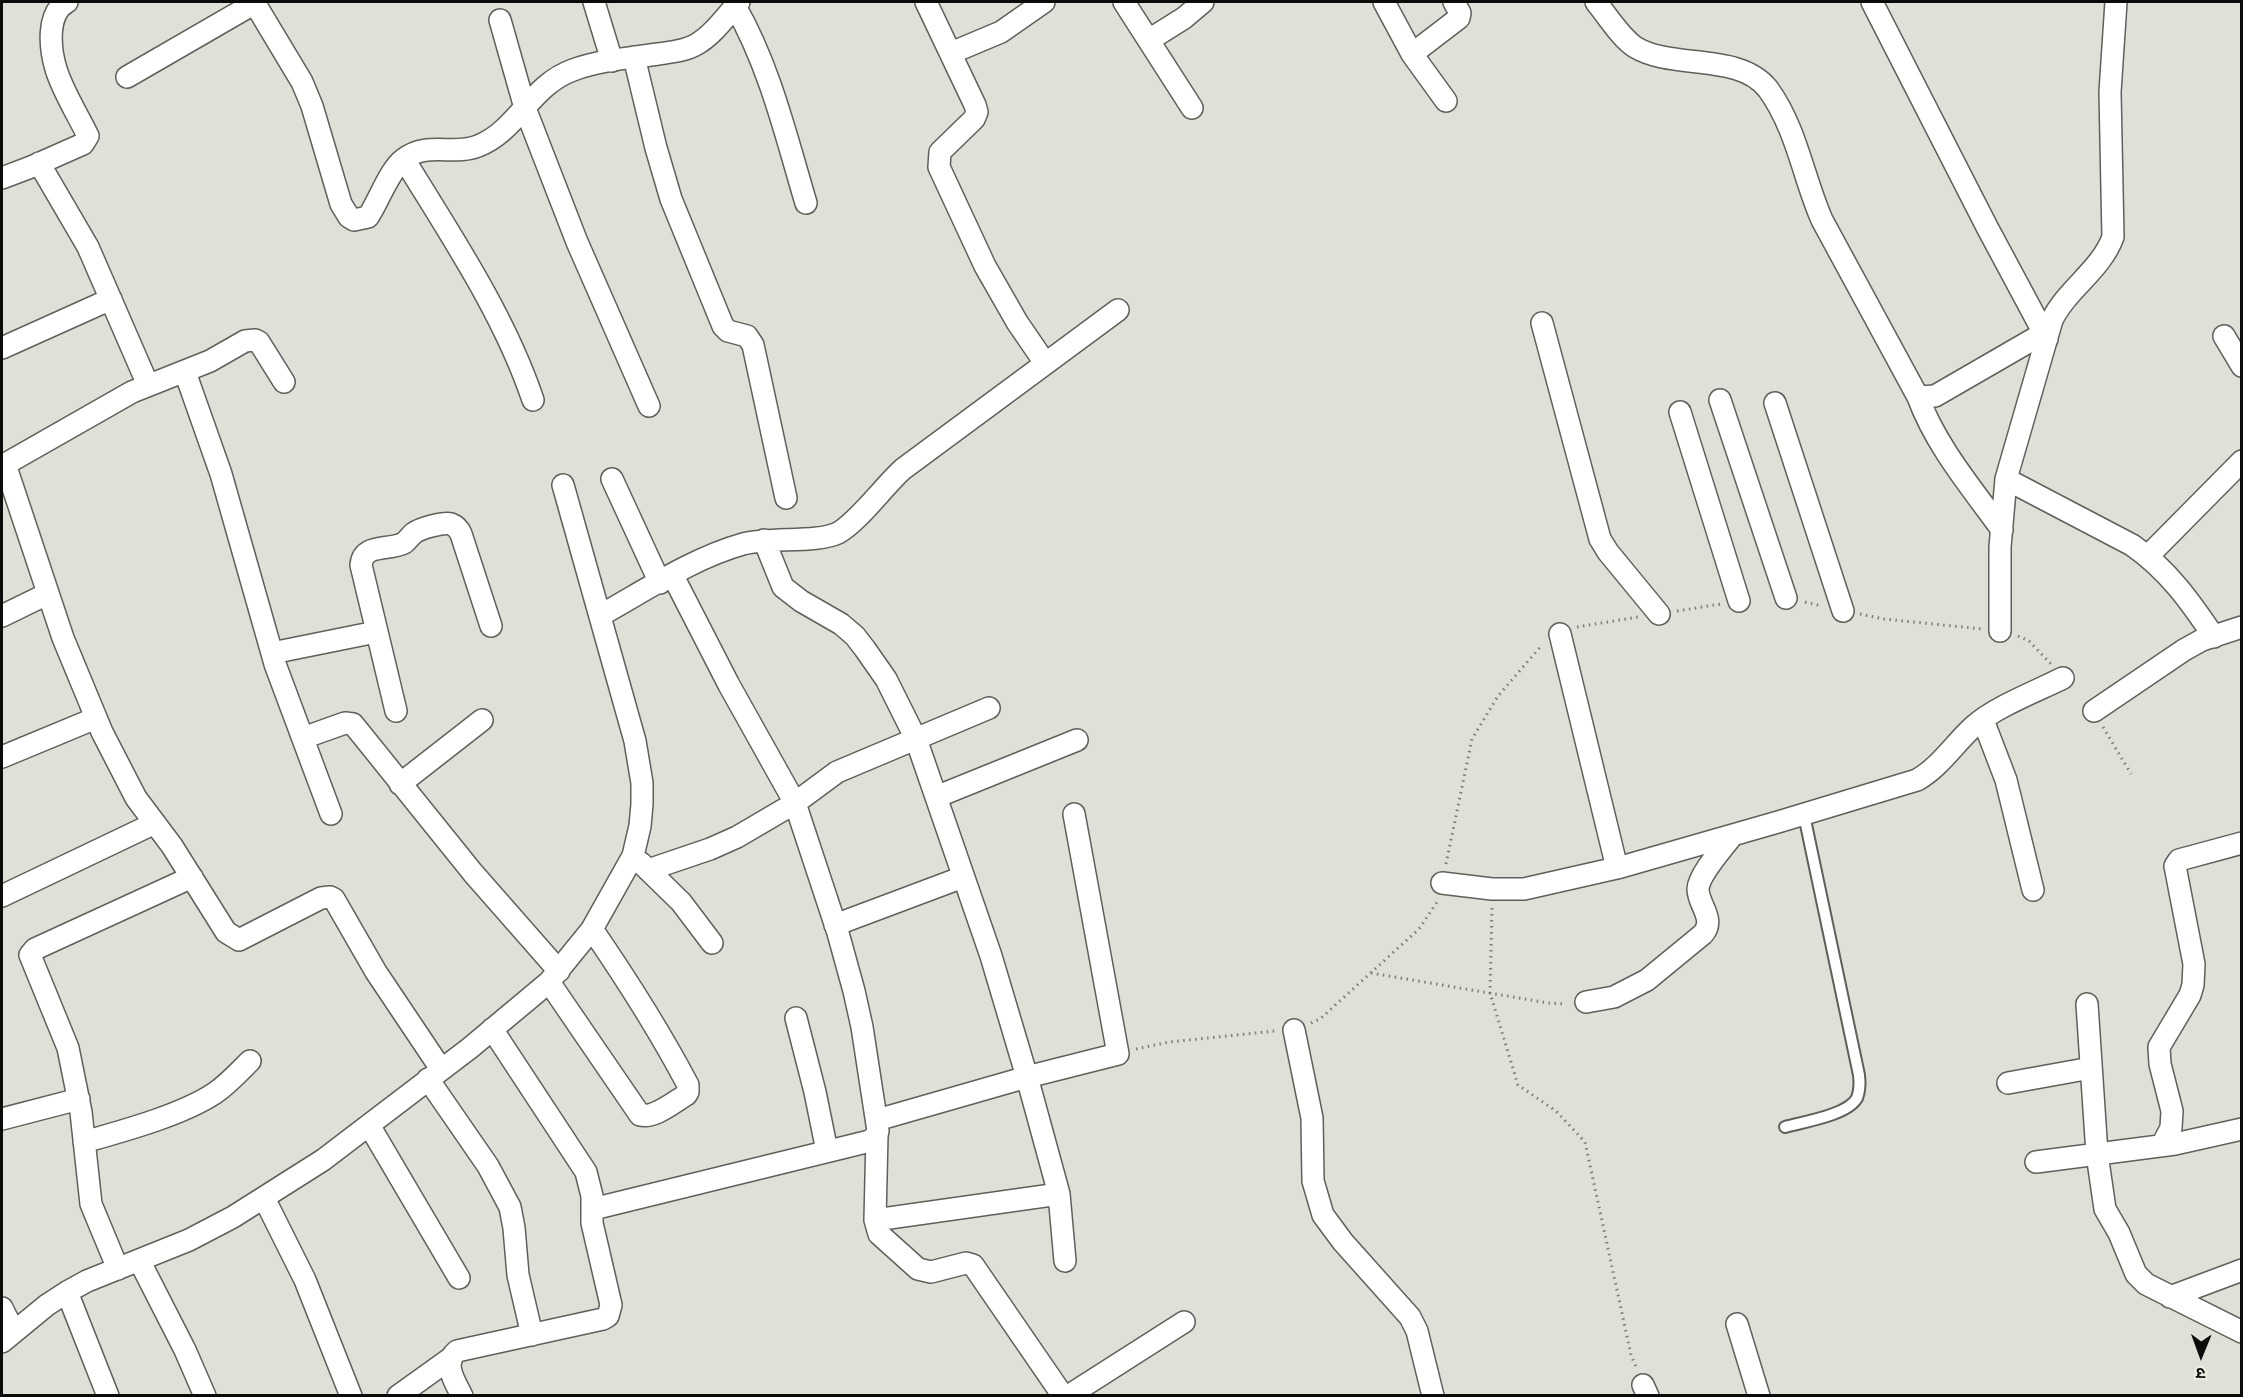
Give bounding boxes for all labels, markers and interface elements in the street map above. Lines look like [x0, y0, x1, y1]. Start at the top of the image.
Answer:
north arrow [2171, 1325, 2231, 1385]
text: उ [2196, 1364, 2206, 1383]

